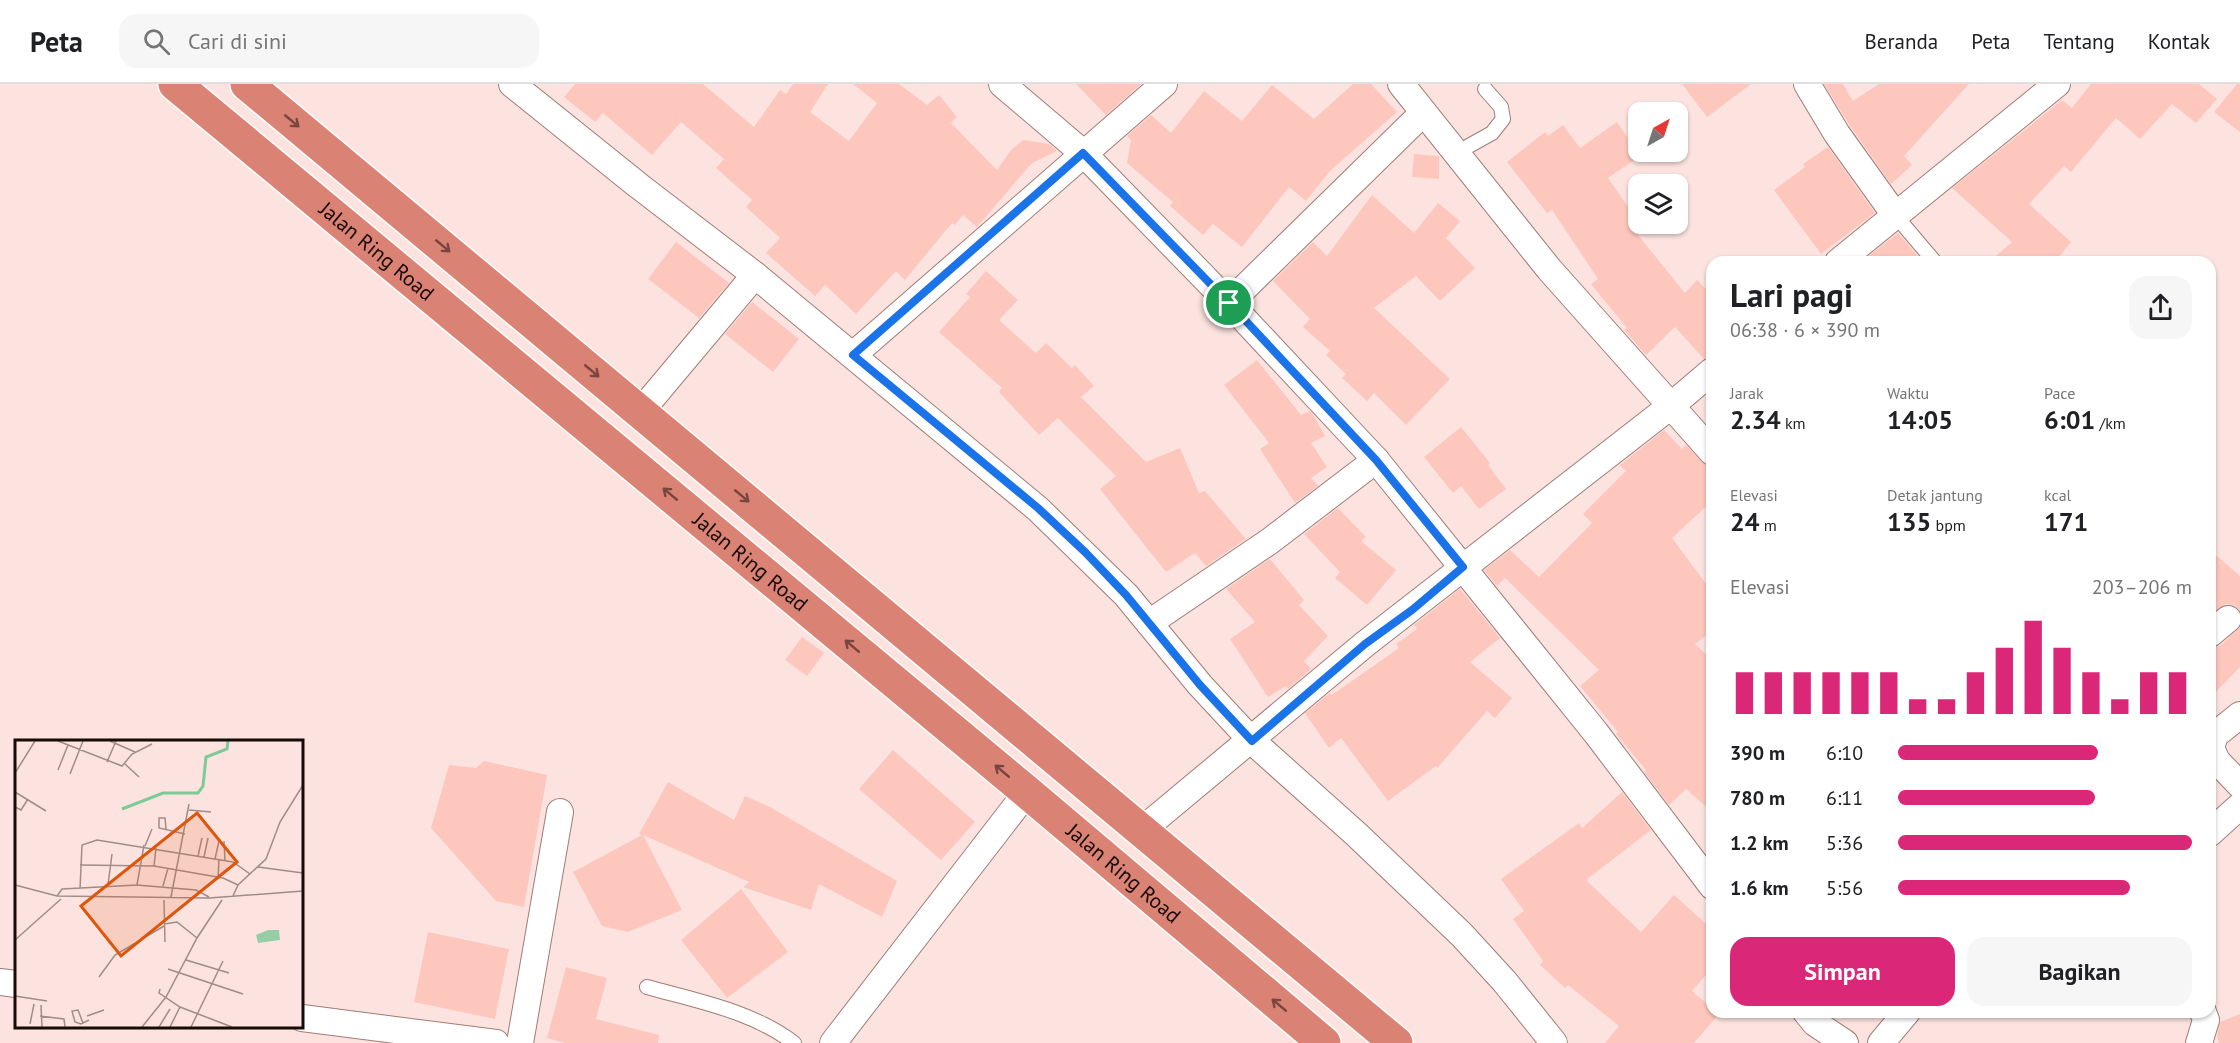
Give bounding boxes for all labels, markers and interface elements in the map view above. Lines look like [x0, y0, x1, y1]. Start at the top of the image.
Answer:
search box [119, 14, 539, 68]
text: Peta [30, 23, 83, 60]
icon: search [140, 25, 173, 58]
text: Cari di sini [188, 27, 287, 55]
text: Beranda [1865, 28, 1938, 55]
text: Peta [1971, 28, 2010, 55]
text: Tentang [2043, 28, 2115, 55]
text: Kontak [2148, 28, 2210, 55]
north arrow [1628, 102, 1688, 162]
map controls [1628, 102, 1688, 234]
one-way arrow [284, 115, 300, 128]
button: layers [1628, 174, 1688, 234]
street label: Jalan Ring Road [313, 195, 440, 307]
one-way arrow [435, 239, 451, 252]
text: Lari pagi [1730, 273, 1853, 316]
button: share [2129, 276, 2192, 339]
pin [1203, 277, 1254, 328]
icon: arrive [1212, 286, 1245, 319]
text: 06:38 · 6 × 390 m [1730, 317, 1880, 343]
one-way arrow [584, 364, 600, 377]
text: Jarak [1730, 383, 1764, 403]
text: Waktu [1887, 383, 1929, 403]
text: Pace [2044, 383, 2075, 403]
text: 2.34 [1730, 403, 1781, 436]
text: 14:05 [1887, 403, 1953, 436]
text: 6:01 [2044, 403, 2095, 436]
text: km [1781, 413, 1806, 433]
text: /km [2095, 413, 2126, 433]
text: Elevasi [1730, 485, 1778, 505]
text: Detak jantung [1887, 485, 1983, 505]
text: kcal [2044, 485, 2071, 505]
one-way arrow [662, 488, 678, 501]
one-way arrow [734, 489, 749, 503]
text: 24 [1730, 505, 1759, 538]
text: 135 [1887, 505, 1931, 538]
text: 171 [2044, 505, 2088, 538]
street label: Jalan Ring Road [687, 506, 814, 617]
text: m [1759, 515, 1777, 535]
text: bpm [1931, 515, 1966, 535]
text: Elevasi [1730, 574, 1790, 600]
text: 203–206 m [2092, 574, 2192, 600]
one-way arrow [845, 639, 860, 653]
inset map [15, 740, 303, 1028]
text: 390 m [1730, 740, 1785, 766]
text: 6:10 [1826, 740, 1863, 766]
one-way arrow [994, 764, 1010, 777]
text: 780 m [1730, 785, 1785, 811]
text: 6:11 [1826, 785, 1863, 811]
street label: Jalan Ring Road [1060, 817, 1186, 929]
text: 1.2 km [1730, 830, 1789, 856]
text: 5:36 [1826, 830, 1863, 856]
text: 1.6 km [1730, 875, 1789, 901]
text: 5:56 [1826, 875, 1863, 901]
button: Simpan [1730, 937, 1955, 1006]
button: Bagikan [1967, 937, 2192, 1006]
one-way arrow [1272, 998, 1287, 1012]

